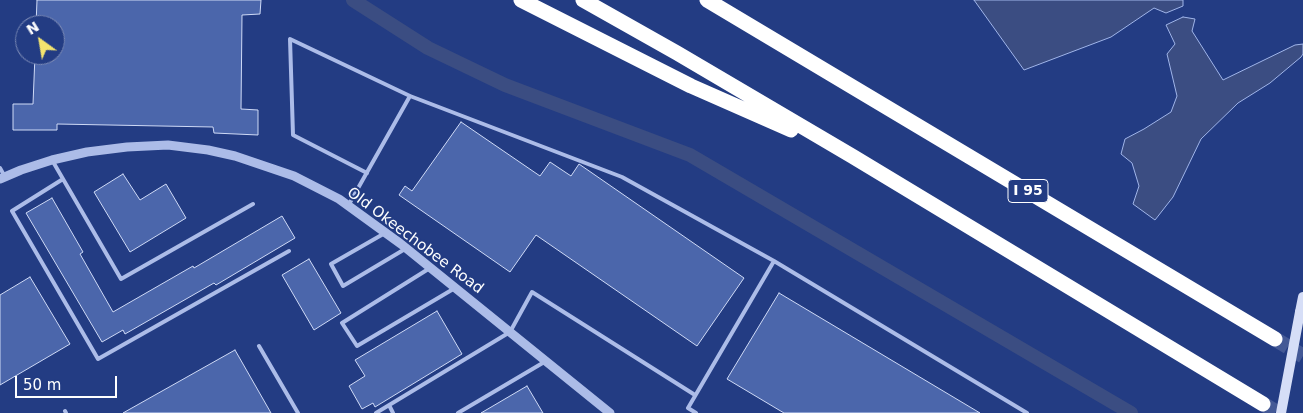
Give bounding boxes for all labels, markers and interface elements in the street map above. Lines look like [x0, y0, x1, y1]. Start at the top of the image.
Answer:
north arrow [15, 15, 65, 65]
text: N [23, 18, 42, 38]
road number: I 95 [1008, 180, 1048, 202]
street label: Old Okeechobee Road [343, 184, 487, 298]
scale bar [18, 366, 120, 398]
text: 50 m [23, 376, 61, 394]

